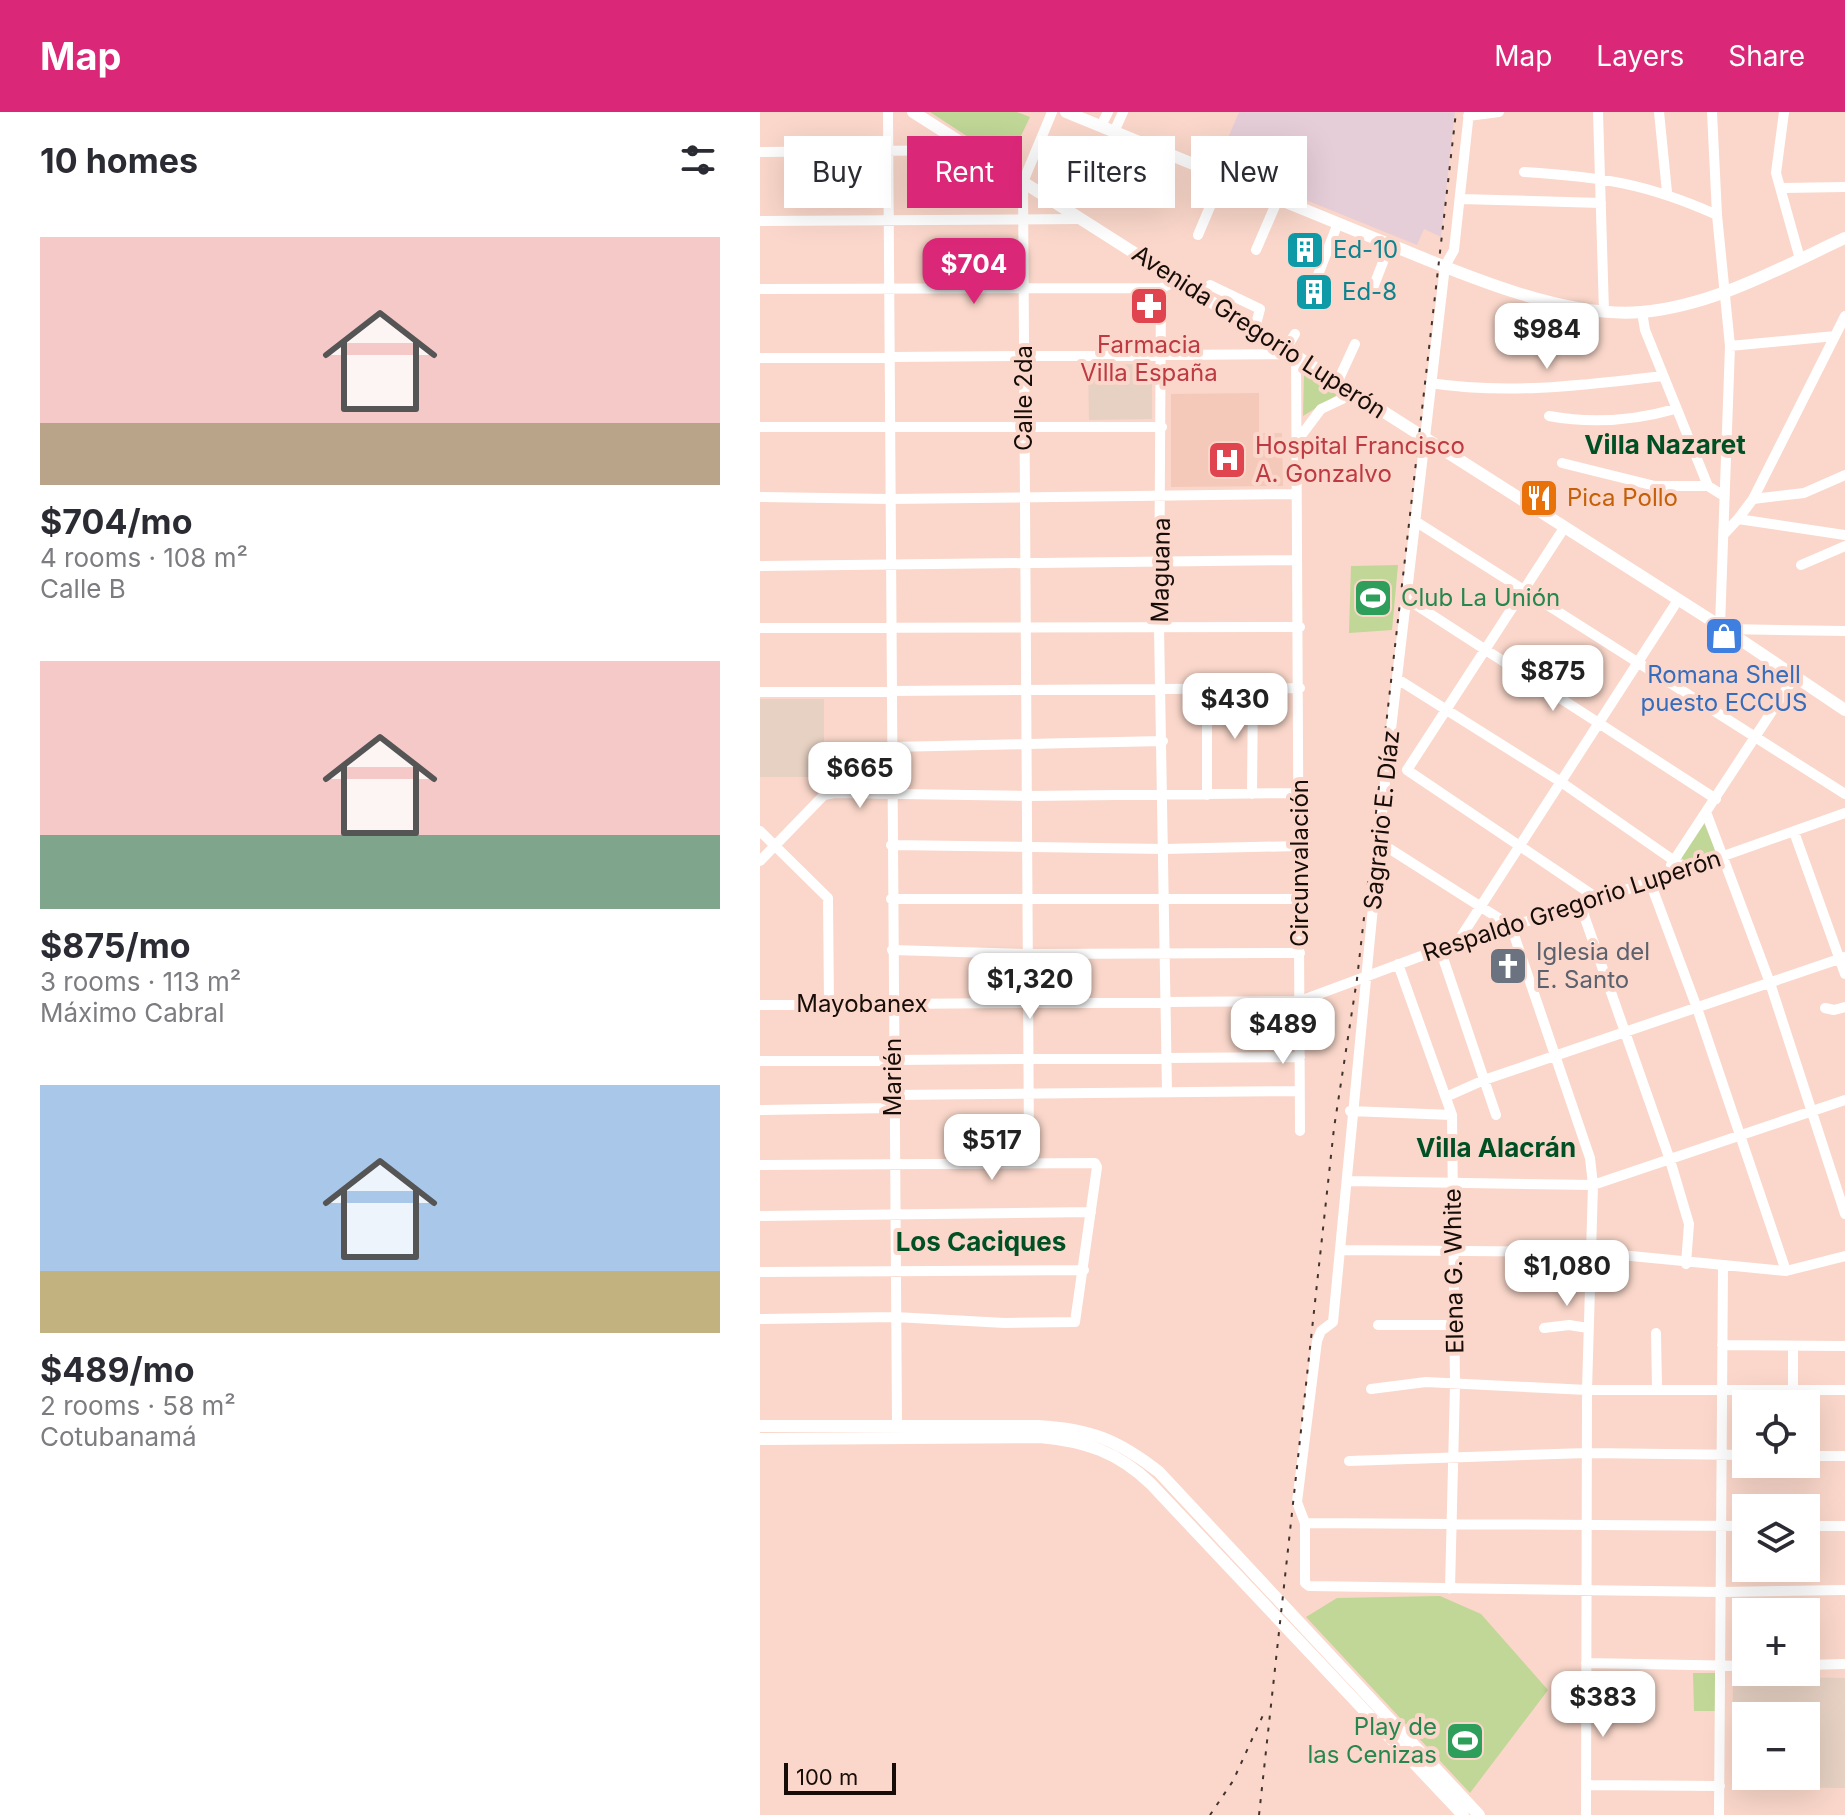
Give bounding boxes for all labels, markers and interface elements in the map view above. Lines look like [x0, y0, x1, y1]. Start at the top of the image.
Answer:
text: Map [40, 33, 121, 79]
text: Map [1494, 39, 1552, 73]
text: Layers [1596, 39, 1684, 73]
text: Share [1728, 39, 1805, 73]
chip: Buy [784, 136, 891, 208]
chip: Rent [907, 136, 1022, 208]
chip: Filters [1038, 136, 1175, 208]
chip: New [1191, 136, 1307, 208]
icon: filters [676, 138, 720, 182]
text: 10 homes [40, 140, 198, 181]
building icon: Ed-10 [1284, 229, 1326, 271]
place label: Ed-10 [1333, 235, 1398, 264]
pin: $704 [927, 238, 1021, 306]
street label: Avenida Gregorio Luperón [1127, 239, 1392, 424]
text: $704 [941, 248, 1007, 279]
building icon: Ed-8 [1293, 271, 1335, 313]
place label: Ed-8 [1342, 277, 1397, 306]
pharmacy icon: Farmacia Villa España [1128, 285, 1170, 327]
icon: home [308, 289, 452, 433]
pin: $984 [1500, 303, 1594, 371]
text: $984 [1513, 313, 1581, 344]
place label: Farmacia Villa España [1080, 330, 1218, 387]
street label: Calle 2da [1009, 345, 1038, 451]
district label: Villa Nazaret [1584, 429, 1746, 460]
place label: Hospital Francisco A. Gonzalvo [1255, 431, 1465, 488]
hospital icon: Hospital Francisco A. Gonzalvo [1206, 439, 1248, 481]
restaurant icon: Pica Pollo [1518, 477, 1560, 519]
place label: Pica Pollo [1567, 483, 1678, 512]
text: $704/mo [40, 501, 193, 542]
street label: Maguana [1145, 517, 1176, 623]
text: 4 rooms · 108 m² [40, 542, 248, 573]
text: Calle B [40, 573, 126, 604]
sports icon: Club La Unión [1352, 577, 1394, 619]
place label: Club La Unión [1401, 583, 1560, 612]
shop icon: Romana Shell puesto ECCUS [1703, 615, 1745, 657]
pin: $875 [1506, 645, 1600, 713]
text: $875 [1520, 655, 1586, 686]
place label: Romana Shell puesto ECCUS [1640, 660, 1808, 717]
pin: $430 [1188, 673, 1282, 741]
text: $430 [1201, 683, 1269, 714]
icon: home [308, 713, 452, 857]
street label: Sagrario E. Díaz [1358, 729, 1405, 911]
pin: $665 [813, 742, 907, 810]
text: $665 [826, 752, 894, 783]
street label: Circunvalación [1285, 779, 1314, 947]
street label: Respaldo Gregorio Luperón [1419, 844, 1724, 967]
text: $875/mo [40, 925, 191, 966]
place label: Iglesia del E. Santo [1536, 937, 1650, 994]
church icon: Iglesia del E. Santo [1487, 945, 1529, 987]
pin: $1,320 [965, 953, 1095, 1021]
text: $1,320 [986, 963, 1074, 994]
text: 3 rooms · 113 m² [40, 966, 241, 997]
street label: Mayobanex [796, 989, 928, 1018]
text: Máximo Cabral [40, 997, 224, 1028]
pin: $489 [1236, 998, 1330, 1066]
text: $489 [1249, 1008, 1317, 1039]
street label: Marién [878, 1038, 907, 1116]
pin: $517 [945, 1114, 1039, 1182]
text: $517 [962, 1124, 1022, 1155]
district label: Villa Alacrán [1416, 1132, 1576, 1163]
icon: home [308, 1137, 452, 1281]
street label: Elena G. White [1438, 1188, 1469, 1354]
district label: Los Caciques [896, 1226, 1066, 1257]
pin: $1,080 [1502, 1240, 1632, 1308]
text: $1,080 [1523, 1250, 1611, 1281]
text: $489/mo [40, 1349, 195, 1390]
text: 2 rooms · 58 m² [40, 1390, 236, 1421]
map controls [1732, 1390, 1820, 1790]
button: locate [1732, 1390, 1820, 1478]
text: Cotubanamá [40, 1421, 197, 1452]
button: layers [1732, 1494, 1820, 1582]
button: + [1732, 1598, 1820, 1686]
pin: $383 [1556, 1671, 1650, 1739]
text: $383 [1569, 1681, 1637, 1712]
button: − [1732, 1702, 1820, 1790]
place label: Play de las Cenizas [1307, 1712, 1437, 1769]
sports icon: Play de las Cenizas [1444, 1720, 1486, 1762]
scale bar [784, 1759, 896, 1795]
text: 100 m [796, 1764, 858, 1790]

